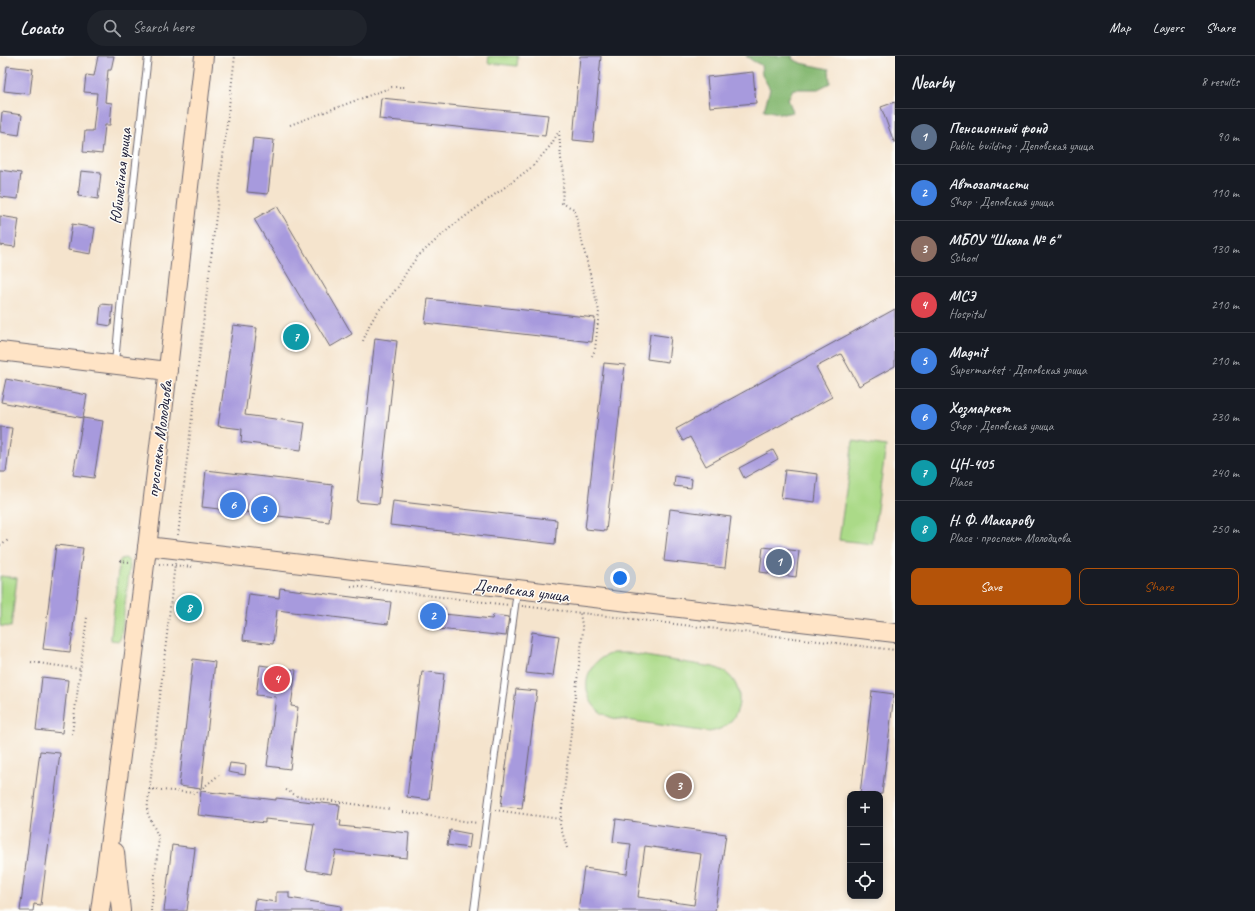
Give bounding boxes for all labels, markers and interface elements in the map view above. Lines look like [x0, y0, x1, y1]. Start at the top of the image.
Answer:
search box [87, 10, 367, 46]
text: Locato [20, 16, 63, 40]
icon: search [101, 17, 123, 39]
text: Search here [133, 18, 194, 37]
text: Map [1109, 19, 1131, 36]
text: Layers [1153, 19, 1184, 36]
text: Share [1206, 19, 1235, 36]
text: Nearby [911, 72, 954, 93]
text: 8 results [1201, 74, 1239, 90]
text: Пенсионный фонд [949, 119, 1047, 138]
street label: Юбилейная улица [105, 126, 136, 225]
text: 1 [921, 129, 927, 145]
text: 90 m [1217, 129, 1239, 145]
text: Public building · Деповская улица [949, 138, 1093, 154]
text: Автозапчасти [949, 175, 1028, 194]
text: 2 [921, 185, 927, 201]
text: 110 m [1211, 185, 1239, 201]
text: Shop · Деповская улица [949, 194, 1054, 210]
text: МБОУ "Школа № 6" [949, 231, 1058, 250]
text: 3 [921, 241, 927, 257]
text: 130 m [1211, 241, 1239, 257]
text: School [949, 250, 977, 266]
text: МСЭ [949, 287, 976, 306]
text: 4 [921, 297, 927, 313]
text: 210 m [1211, 297, 1239, 313]
text: Hospital [949, 306, 985, 322]
pin: 7 [283, 322, 309, 352]
text: Magnit [949, 343, 987, 362]
text: 5 [921, 353, 927, 369]
text: 210 m [1211, 353, 1239, 369]
text: Supermarket · Деповская улица [949, 362, 1087, 378]
street label: проспект Молодцова [142, 377, 177, 499]
text: Хозмаркет [949, 399, 1010, 418]
text: 6 [921, 409, 927, 425]
text: 230 m [1211, 409, 1239, 425]
text: Shop · Деповская улица [949, 418, 1054, 434]
text: ЦН-405 [949, 455, 993, 474]
text: 7 [921, 465, 927, 481]
text: 240 m [1211, 465, 1239, 481]
text: Place [949, 474, 972, 490]
pin: 6 [220, 490, 246, 520]
pin: 5 [251, 494, 277, 524]
text: Н. Ф. Макарову [949, 511, 1033, 530]
text: 8 [921, 521, 927, 537]
text: 250 m [1211, 521, 1239, 537]
text: Place · проспект Молодцова [949, 530, 1070, 546]
pin: 1 [766, 547, 792, 577]
your location [610, 568, 630, 588]
button: Save [911, 568, 1071, 605]
button: Share [1079, 568, 1239, 605]
street label: Деповская улица [472, 574, 572, 607]
pin: 8 [176, 593, 202, 623]
pin: 2 [420, 601, 446, 631]
pin: 4 [264, 664, 290, 694]
pin: 3 [666, 771, 692, 801]
map controls [847, 791, 883, 899]
button: + [847, 791, 883, 827]
button: − [847, 827, 883, 863]
button: locate [847, 863, 883, 899]

